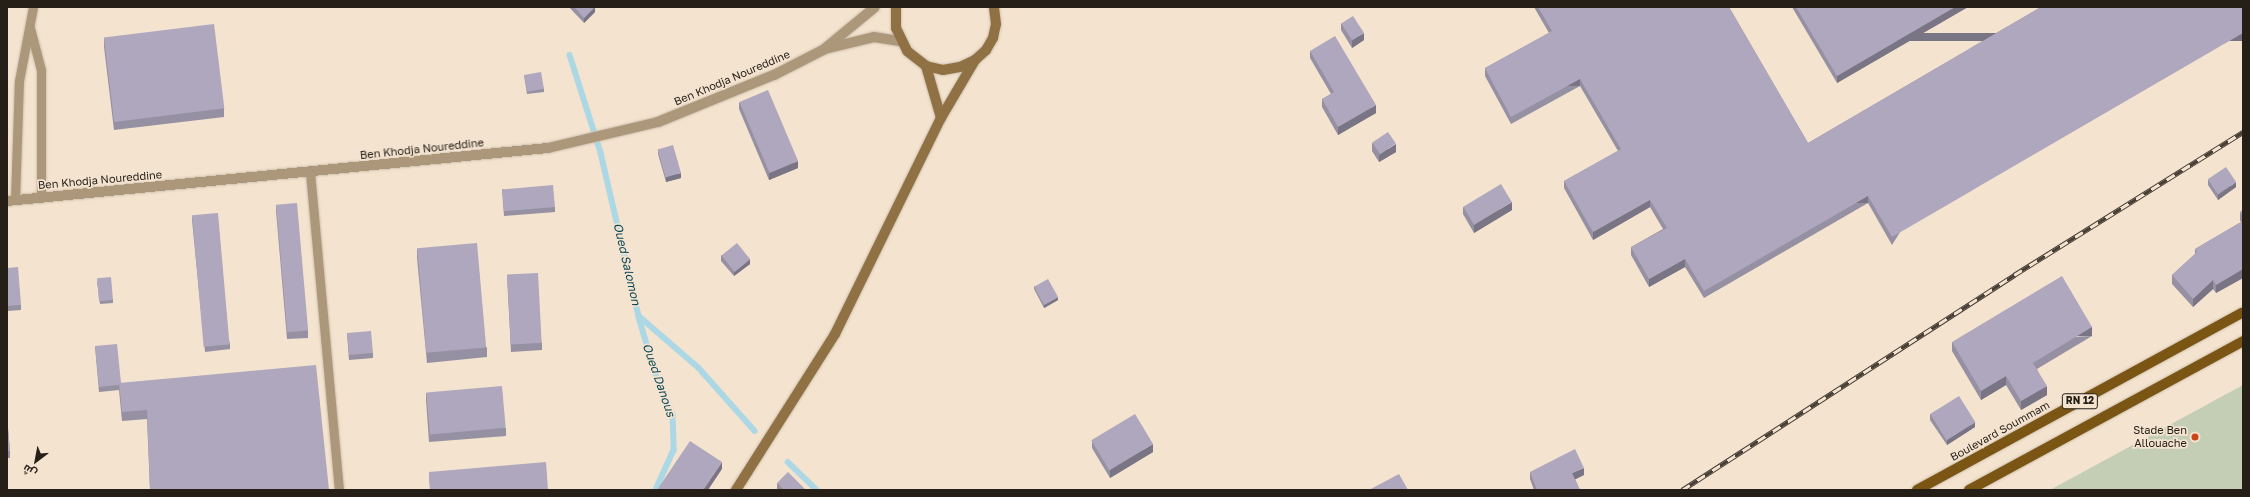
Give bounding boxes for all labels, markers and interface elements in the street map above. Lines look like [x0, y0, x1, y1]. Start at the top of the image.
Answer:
street label: Ben Khodja Noureddine [672, 48, 792, 108]
street label: Ben Khodja Noureddine [359, 136, 485, 162]
street label: Ben Khodja Noureddine [37, 168, 163, 192]
water label: Oued Salomon [611, 221, 643, 307]
water label: Oued Danous [640, 341, 678, 419]
road number: RN 12 [2061, 393, 2099, 409]
street label: Boulevard Soummam [1948, 398, 2052, 464]
place label: Stade Ben Allouache [2133, 424, 2187, 450]
marker: Stade Ben Allouache [2190, 432, 2200, 442]
north arrow [16, 441, 56, 481]
text: ش [20, 462, 39, 481]

